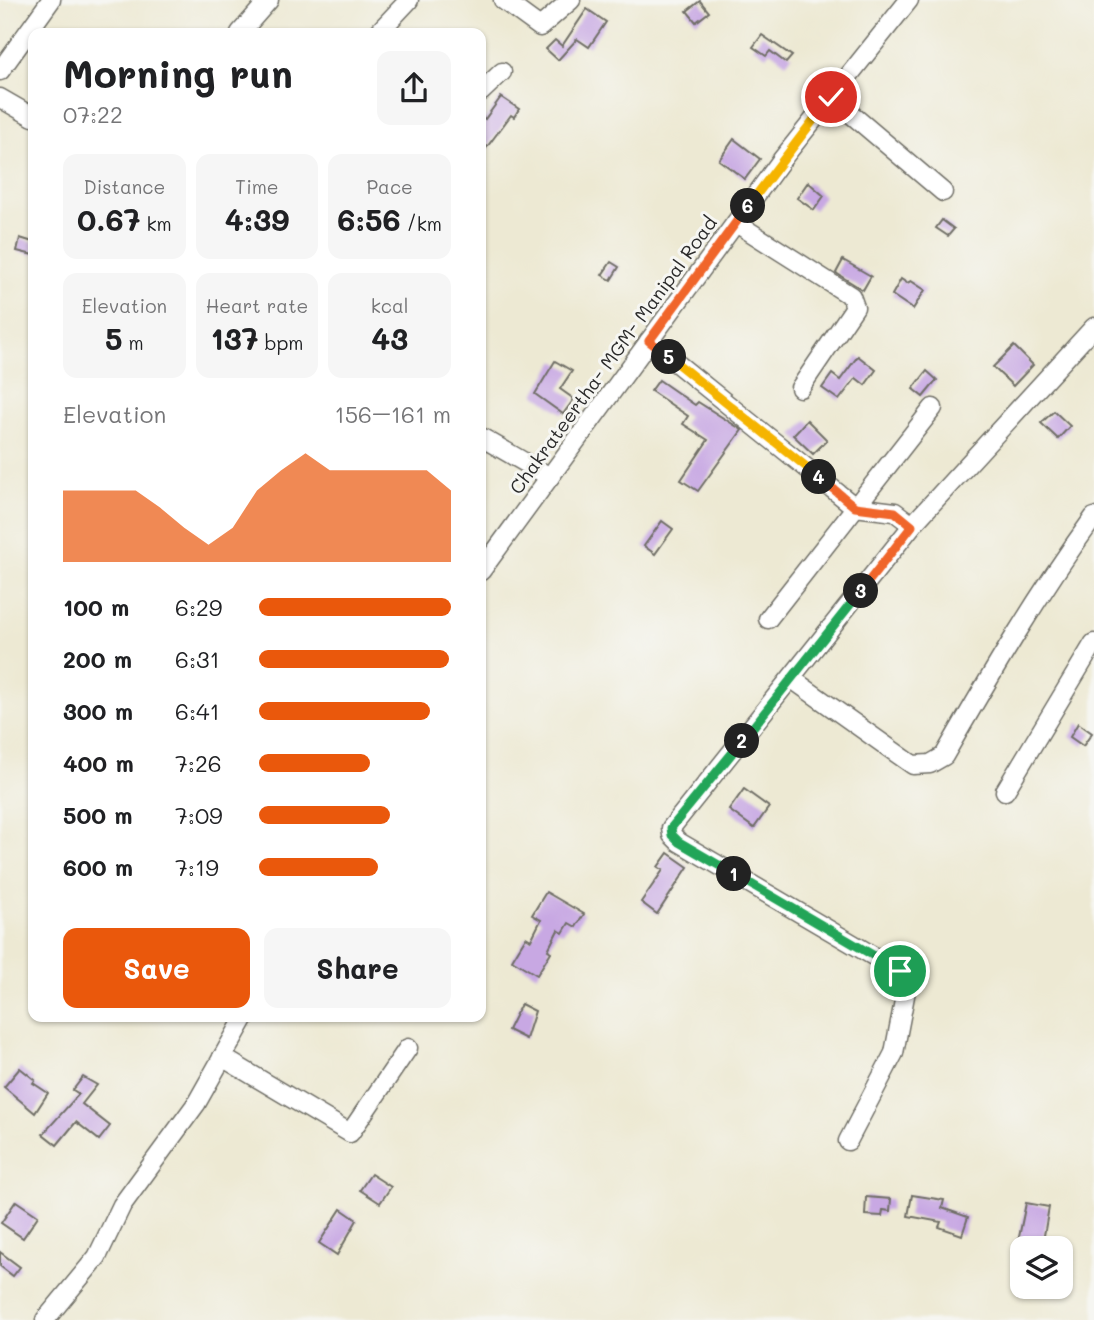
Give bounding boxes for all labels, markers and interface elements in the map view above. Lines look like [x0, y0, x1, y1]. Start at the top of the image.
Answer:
text: Morning run [63, 48, 293, 98]
button: share [377, 51, 451, 125]
pin [801, 67, 861, 127]
icon: check [812, 78, 850, 116]
text: 07:22 [63, 99, 123, 129]
text: Distance [83, 174, 165, 199]
text: Time [235, 174, 279, 199]
text: Pace [366, 174, 413, 199]
pin: 6 [730, 188, 766, 224]
text: 6 [742, 193, 753, 218]
text: 0.67 [77, 199, 140, 239]
text: 4:39 [225, 199, 289, 239]
text: 6:56 [337, 199, 401, 239]
text: km [140, 211, 172, 236]
text: /km [401, 211, 442, 236]
street label: Chakrateertha- MGM- Manipal Road [503, 211, 722, 499]
text: Elevation [82, 293, 167, 318]
text: Heart rate [206, 293, 308, 318]
text: kcal [371, 293, 409, 318]
text: 5 [105, 318, 122, 358]
text: 137 [210, 318, 258, 358]
text: 43 [371, 318, 408, 358]
text: m [122, 330, 144, 355]
text: bpm [258, 330, 304, 355]
pin: 5 [652, 340, 686, 374]
text: 5 [663, 344, 674, 369]
text: Elevation [63, 399, 166, 429]
text: 156–161 m [334, 399, 451, 429]
pin: 4 [802, 460, 836, 494]
text: 4 [812, 464, 825, 489]
pin: 3 [844, 574, 878, 608]
text: 3 [855, 578, 866, 603]
text: 100 m [63, 592, 129, 622]
text: 6:29 [175, 592, 222, 622]
text: 200 m [63, 644, 132, 674]
text: 6:31 [175, 644, 220, 674]
text: 300 m [63, 696, 133, 726]
text: 6:41 [175, 696, 220, 726]
pin: 2 [724, 724, 760, 758]
text: 2 [736, 728, 747, 753]
text: 400 m [63, 748, 134, 778]
text: 7:26 [175, 748, 222, 778]
text: 500 m [63, 800, 133, 830]
text: 7:09 [175, 800, 223, 830]
text: 600 m [63, 852, 133, 882]
text: 7:19 [175, 852, 219, 882]
pin: 1 [716, 856, 752, 892]
text: 1 [729, 861, 738, 886]
button: Save [63, 928, 250, 1008]
button: Share [264, 928, 451, 1008]
pin [870, 941, 930, 1001]
icon: arrive [881, 952, 919, 990]
map controls [1010, 1236, 1073, 1299]
button: layers [1010, 1236, 1073, 1299]

